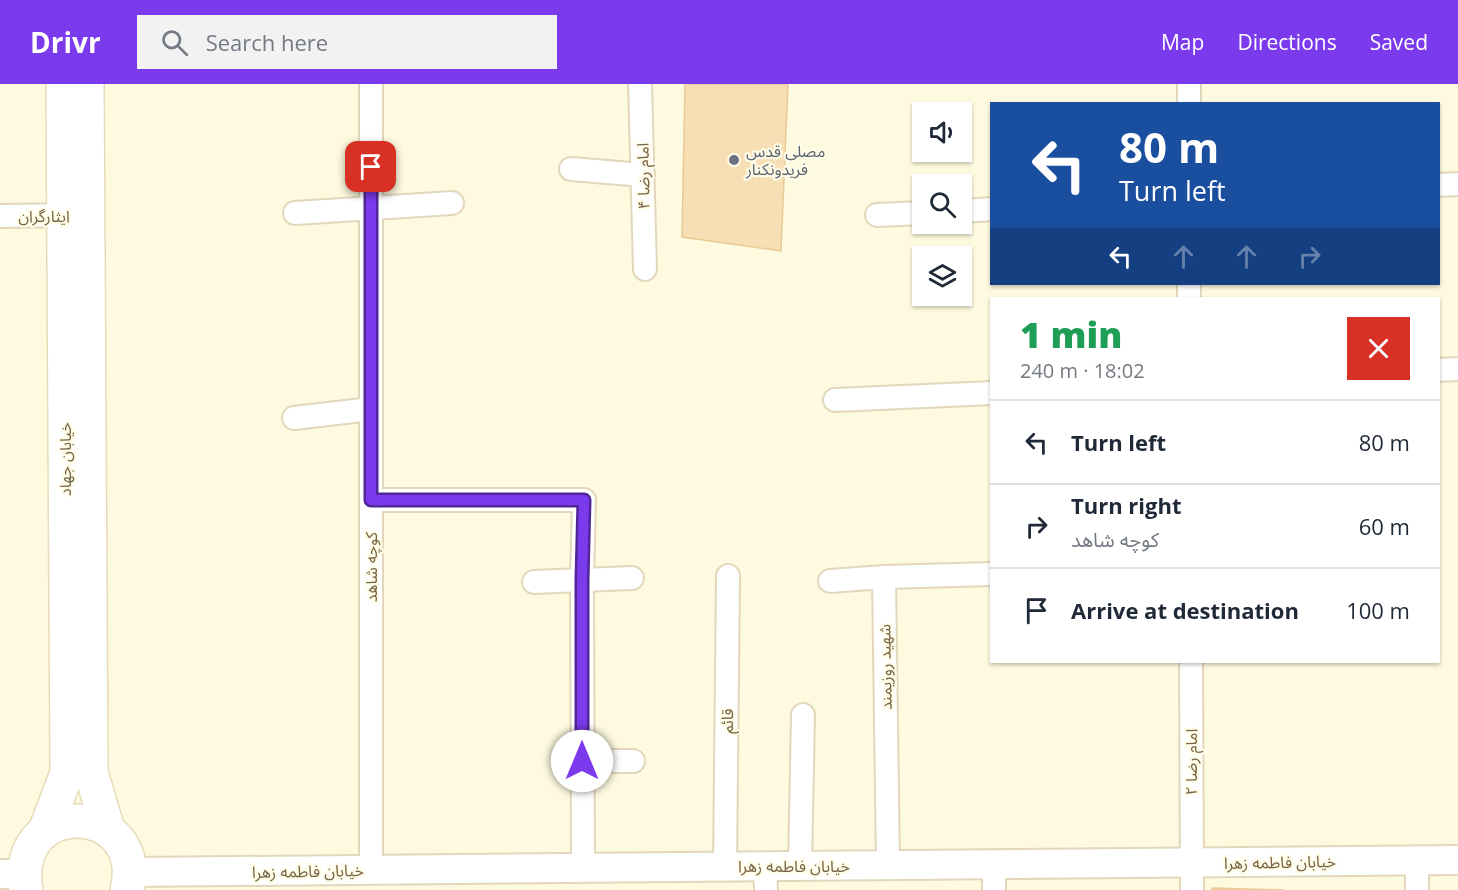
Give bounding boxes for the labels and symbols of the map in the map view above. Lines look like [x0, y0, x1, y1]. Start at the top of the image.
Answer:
place label: مصلی قدس فریدونکنار [745, 140, 825, 180]
pin [345, 141, 396, 192]
street label: امام رضا ۴ [631, 142, 657, 209]
marker: مصلی قدس فریدونکنار [727, 153, 741, 167]
street label: ایثارگران [18, 205, 70, 227]
street label: خیابان جهاد [54, 422, 76, 496]
street label: کوچه شاهد [360, 531, 382, 602]
street label: شهید روزیمند [873, 624, 897, 710]
street label: قائم [716, 708, 740, 734]
position arrow [550, 729, 614, 793]
street label: امام رضا ۲ [1180, 729, 1204, 795]
street label: خیابان فاطمه زهرا [1224, 850, 1336, 874]
street label: خیابان فاطمه زهرا [738, 855, 850, 877]
street label: خیابان فاطمه زهرا [252, 859, 364, 883]

